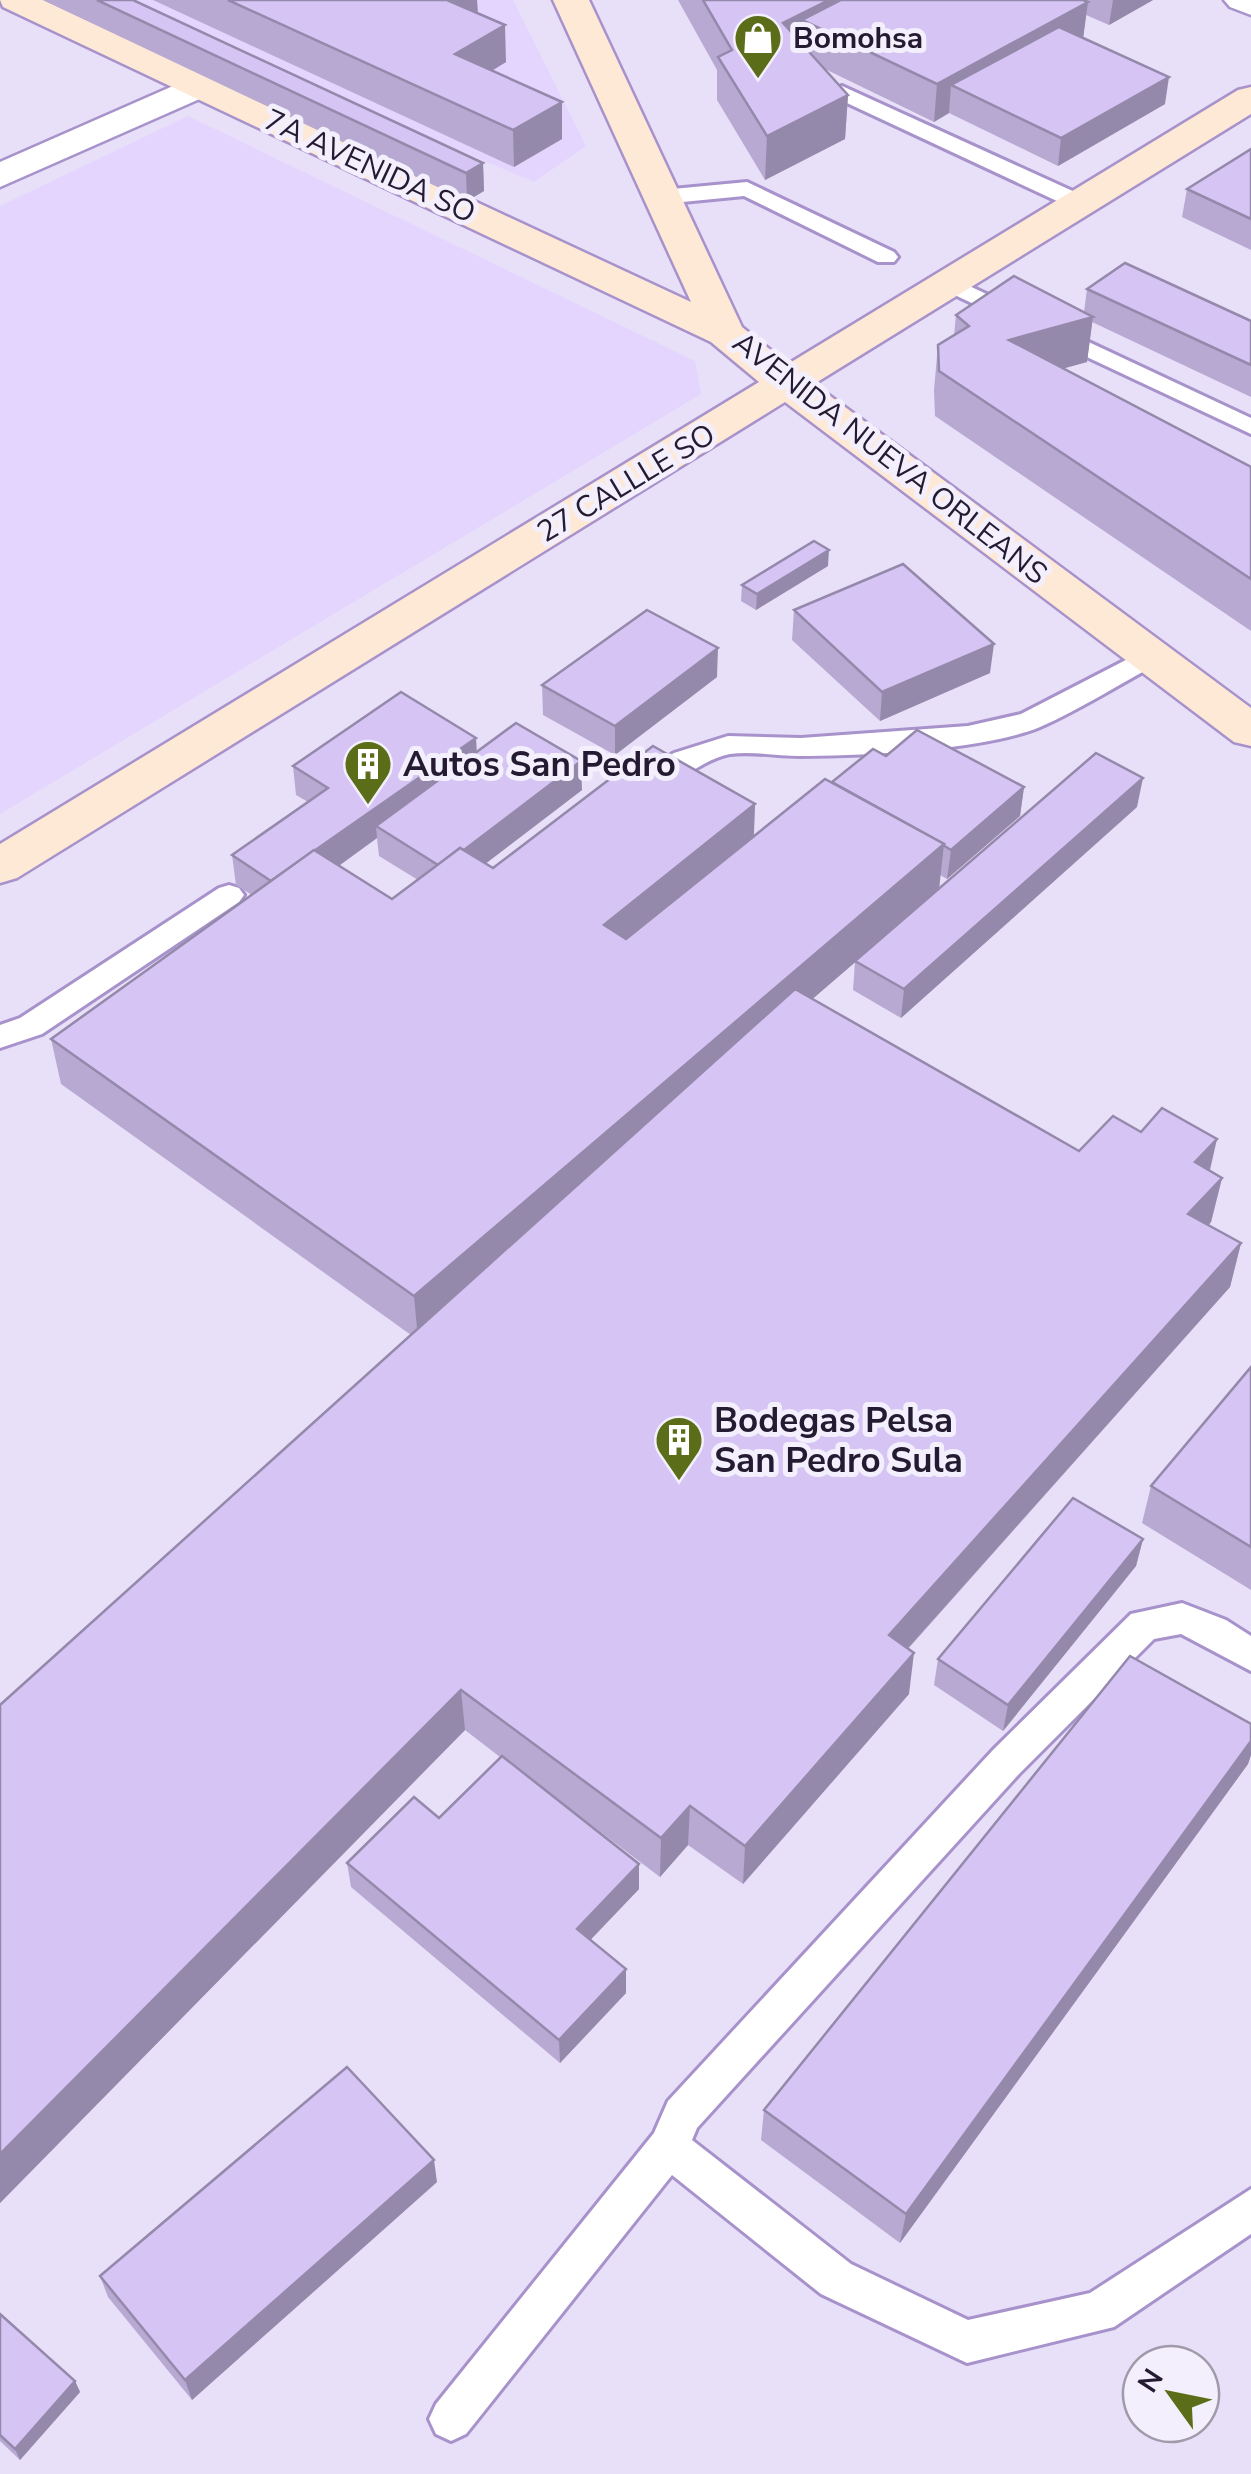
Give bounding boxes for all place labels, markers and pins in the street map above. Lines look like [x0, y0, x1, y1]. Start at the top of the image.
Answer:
shop icon: Bomohsa [732, 12, 784, 80]
place label: Bomohsa [793, 18, 923, 59]
building icon: Autos San Pedro [342, 738, 394, 806]
place label: Autos San Pedro [403, 741, 676, 788]
place label: Bodegas Pelsa San Pedro Sula [714, 1397, 963, 1484]
building icon: Bodegas Pelsa San Pedro Sula [653, 1414, 705, 1482]

